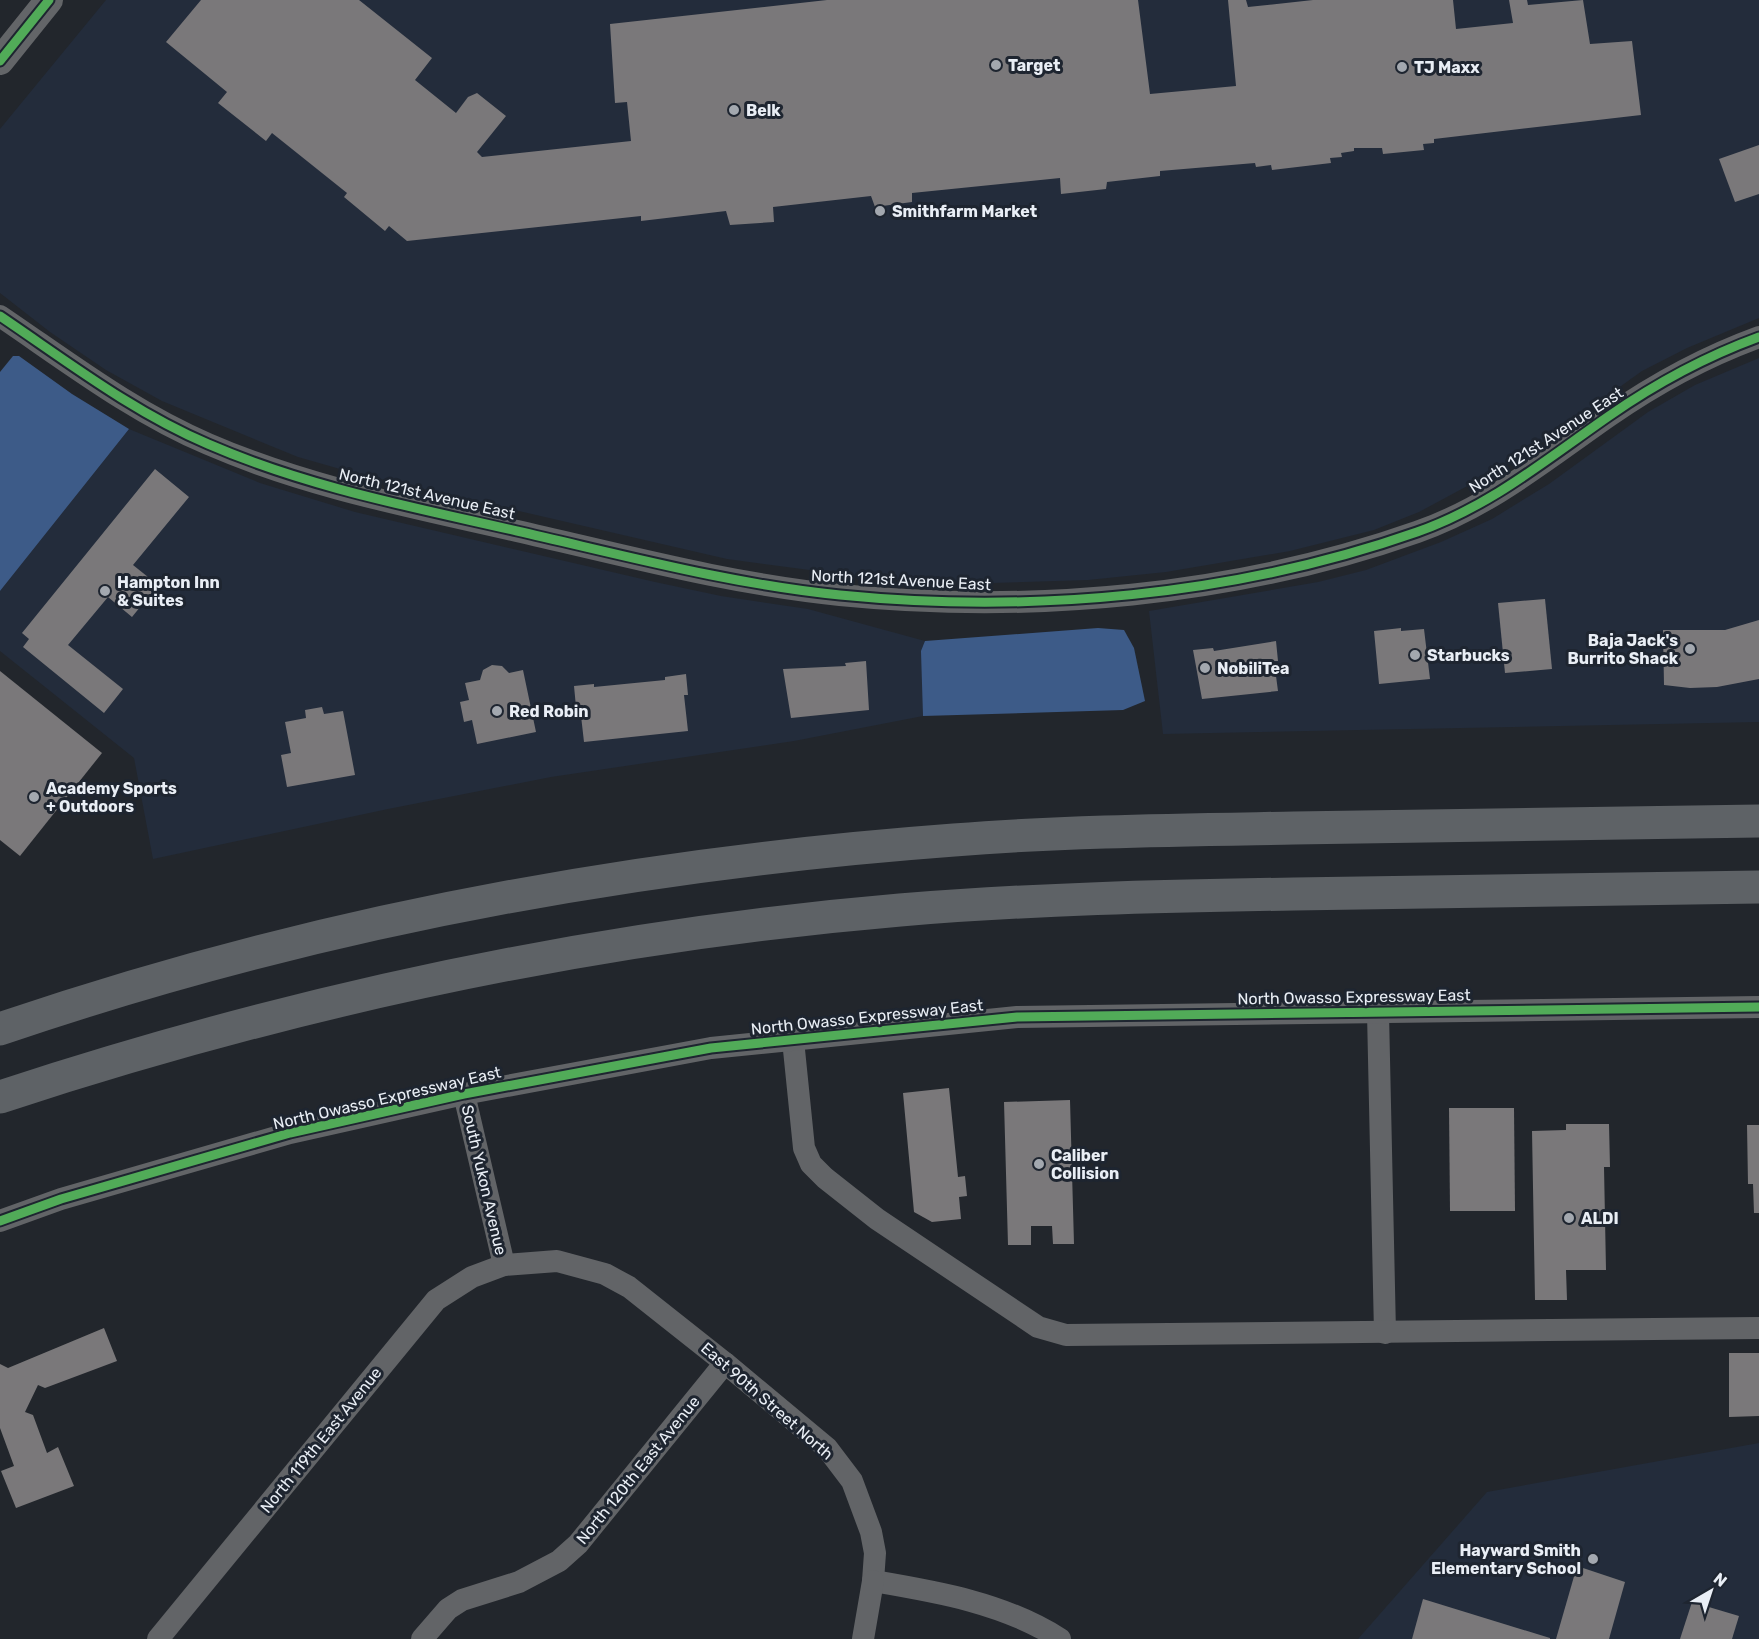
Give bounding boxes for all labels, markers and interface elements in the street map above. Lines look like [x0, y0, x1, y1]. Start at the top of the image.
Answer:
place label: Target [1008, 56, 1061, 75]
marker: Target [989, 58, 1003, 72]
place label: TJ Maxx [1414, 58, 1480, 77]
marker: TJ Maxx [1395, 60, 1409, 74]
place label: Belk [746, 101, 781, 120]
marker: Belk [727, 103, 741, 117]
place label: Smithfarm Market [892, 202, 1038, 221]
marker: Smithfarm Market [873, 204, 887, 218]
street label: North 121st Avenue East [1465, 383, 1627, 497]
street label: North 121st Avenue East [337, 464, 517, 524]
street label: North 121st Avenue East [811, 566, 991, 594]
place label: Hampton Inn & Suites [117, 573, 220, 610]
marker: Hampton Inn & Suites [98, 584, 112, 598]
place label: Baja Jack's Burrito Shack [1567, 631, 1679, 668]
marker: Baja Jack's Burrito Shack [1683, 642, 1697, 656]
place label: Starbucks [1427, 646, 1510, 665]
marker: Starbucks [1408, 648, 1422, 662]
place label: NobiliTea [1217, 659, 1290, 678]
marker: NobiliTea [1198, 661, 1212, 675]
place label: Red Robin [509, 702, 589, 721]
marker: Red Robin [490, 704, 504, 718]
place label: Academy Sports + Outdoors [46, 779, 177, 816]
marker: Academy Sports + Outdoors [27, 790, 41, 804]
street label: North Owasso Expressway East [1237, 985, 1471, 1009]
street label: North Owasso Expressway East [750, 995, 984, 1039]
street label: North Owasso Expressway East [271, 1062, 503, 1134]
street label: South Yukon Avenue [457, 1103, 511, 1257]
place label: Caliber Collision [1051, 1146, 1119, 1183]
marker: Caliber Collision [1032, 1157, 1046, 1171]
place label: ALDI [1581, 1209, 1619, 1228]
marker: ALDI [1562, 1211, 1576, 1225]
street label: East 90th Street North [697, 1338, 837, 1464]
street label: North 119th East Avenue [256, 1363, 386, 1517]
street label: North 120th East Avenue [572, 1392, 704, 1548]
place label: Hayward Smith Elementary School [1431, 1541, 1581, 1578]
marker: Hayward Smith Elementary School [1586, 1552, 1600, 1566]
north arrow [1681, 1561, 1741, 1621]
text: N [1710, 1569, 1731, 1591]

